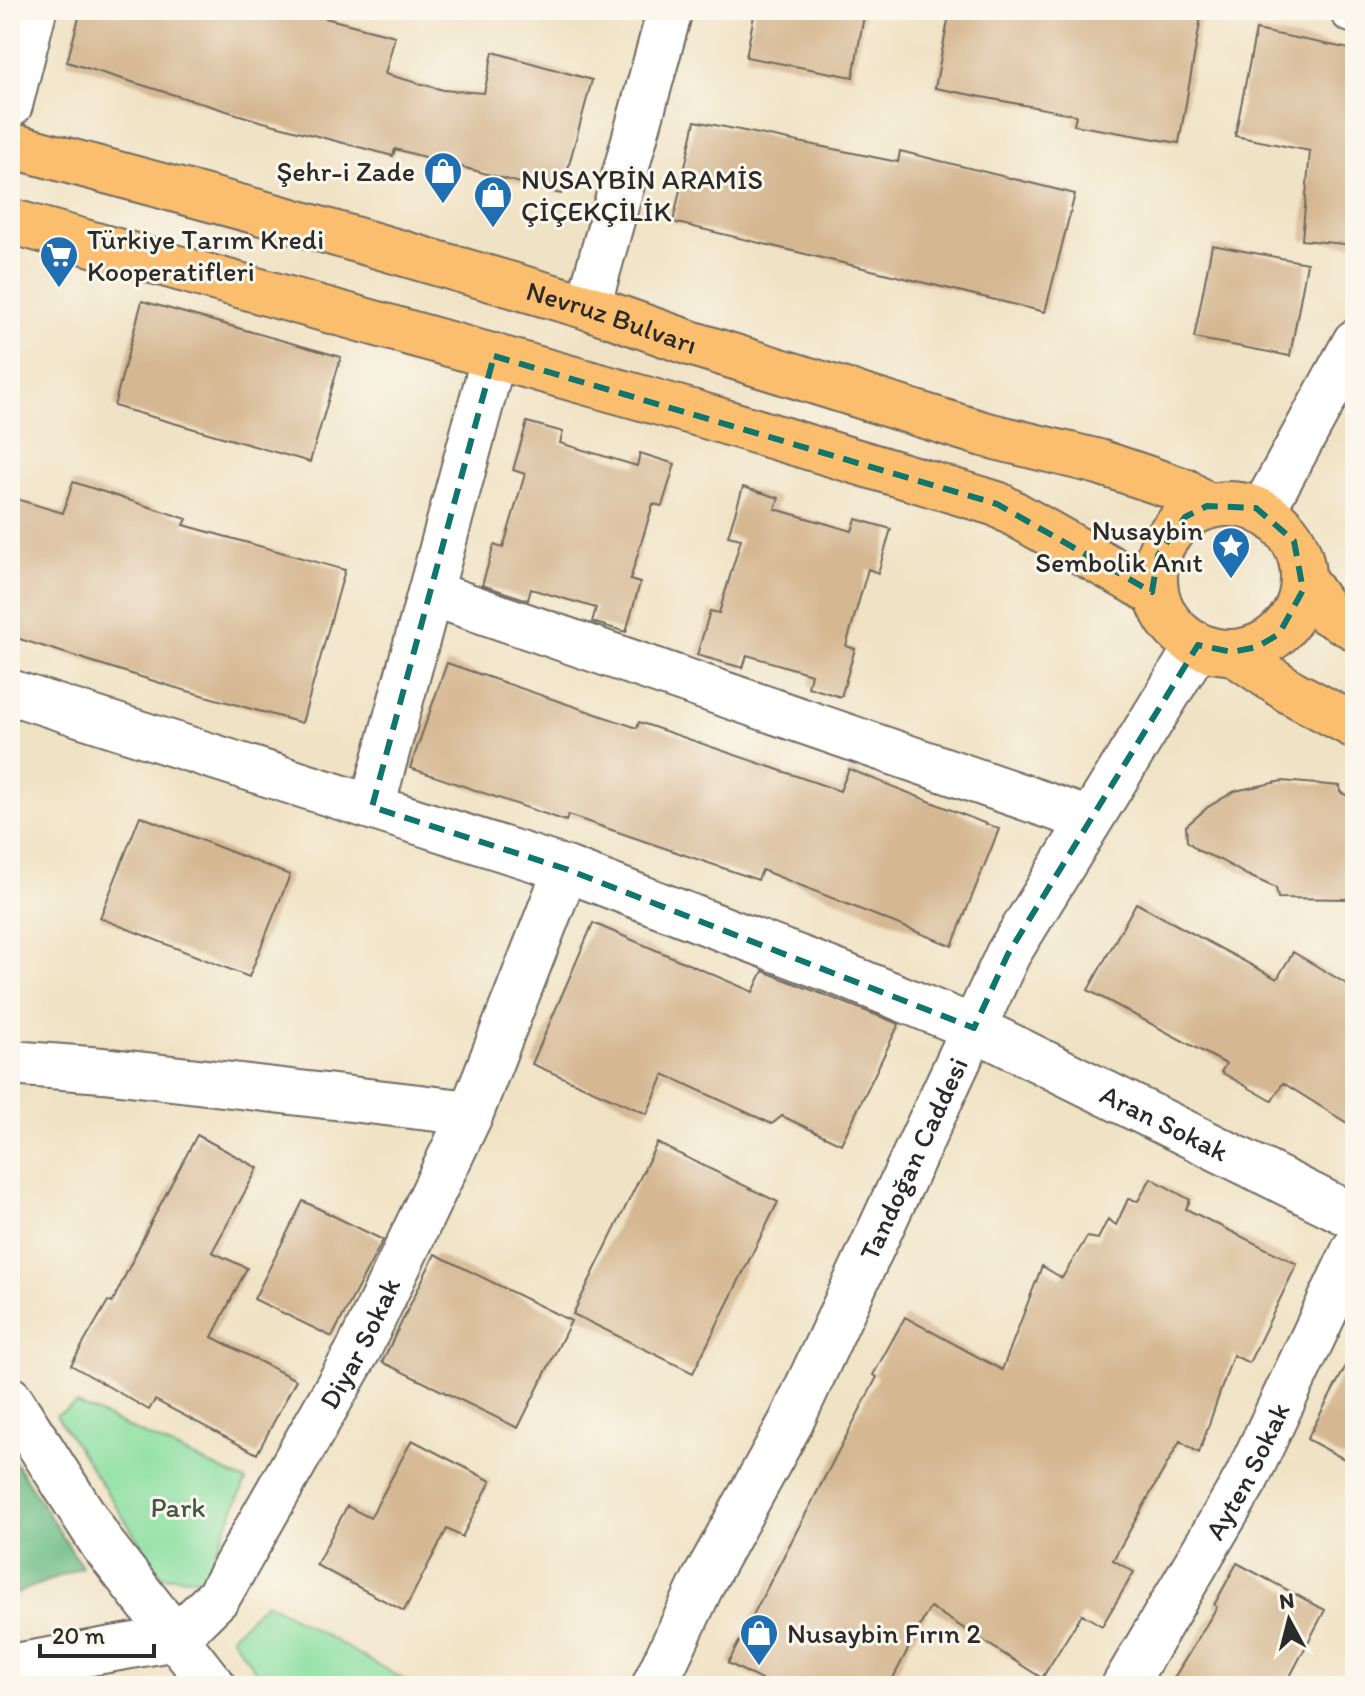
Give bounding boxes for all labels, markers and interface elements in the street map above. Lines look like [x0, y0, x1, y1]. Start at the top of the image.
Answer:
shop icon: Şehr-i Zade [422, 150, 464, 205]
place label: Şehr-i Zade [276, 154, 415, 188]
place label: NUSAYBİN ARAMİS ÇİÇEKÇİLİK [521, 162, 763, 228]
shop icon: NUSAYBİN ARAMİS ÇİÇEKÇİLİK [472, 174, 514, 229]
place label: Türkiye Tarım Kredi Kooperatifleri [87, 222, 324, 288]
supermarket icon: Türkiye Tarım Kredi Kooperatifleri [38, 234, 80, 289]
street label: Nevruz Bulvarı [523, 273, 701, 361]
place label: Nusaybin Sembolik Anıt [1035, 513, 1203, 579]
place icon: Nusaybin Sembolik Anıt [1210, 525, 1252, 580]
street label: Tandoğan Caddesi [852, 1052, 975, 1265]
street label: Aran Sokak [1095, 1076, 1234, 1169]
street label: Diyar Sokak [312, 1272, 408, 1415]
street label: Ayten Sokak [1197, 1397, 1297, 1546]
park label: Park [150, 1490, 206, 1524]
north arrow [1249, 1580, 1329, 1660]
text: N [1278, 1586, 1296, 1615]
scale bar [40, 1608, 154, 1658]
shop icon: Nusaybin Fırın 2 [738, 1612, 780, 1667]
place label: Nusaybin Fırın 2 [787, 1616, 981, 1650]
text: 20 m [52, 1621, 105, 1650]

